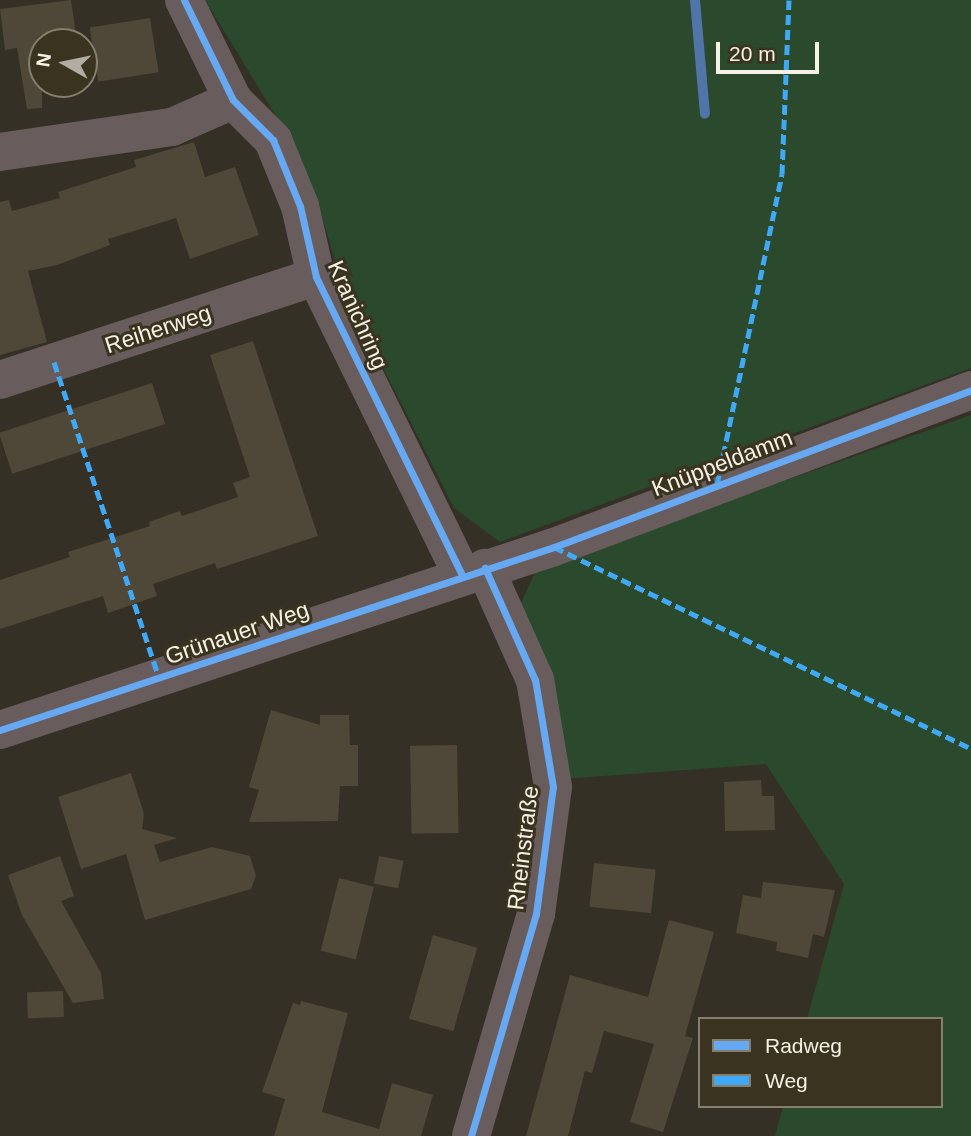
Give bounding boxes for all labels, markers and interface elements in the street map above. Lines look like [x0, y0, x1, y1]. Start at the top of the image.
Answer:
north arrow [28, 28, 98, 98]
scale bar [719, 28, 822, 72]
text: 20 m [729, 42, 776, 65]
text: N [32, 52, 55, 68]
street label: Kranichring [322, 256, 394, 374]
street label: Reiherweg [101, 299, 215, 359]
street label: Knüppeldamm [648, 424, 796, 502]
street label: Grünauer Weg [161, 595, 313, 671]
street label: Rheinstraße [502, 784, 544, 912]
legend [698, 1017, 943, 1108]
text: Radweg [765, 1034, 842, 1057]
text: Weg [765, 1069, 808, 1092]

